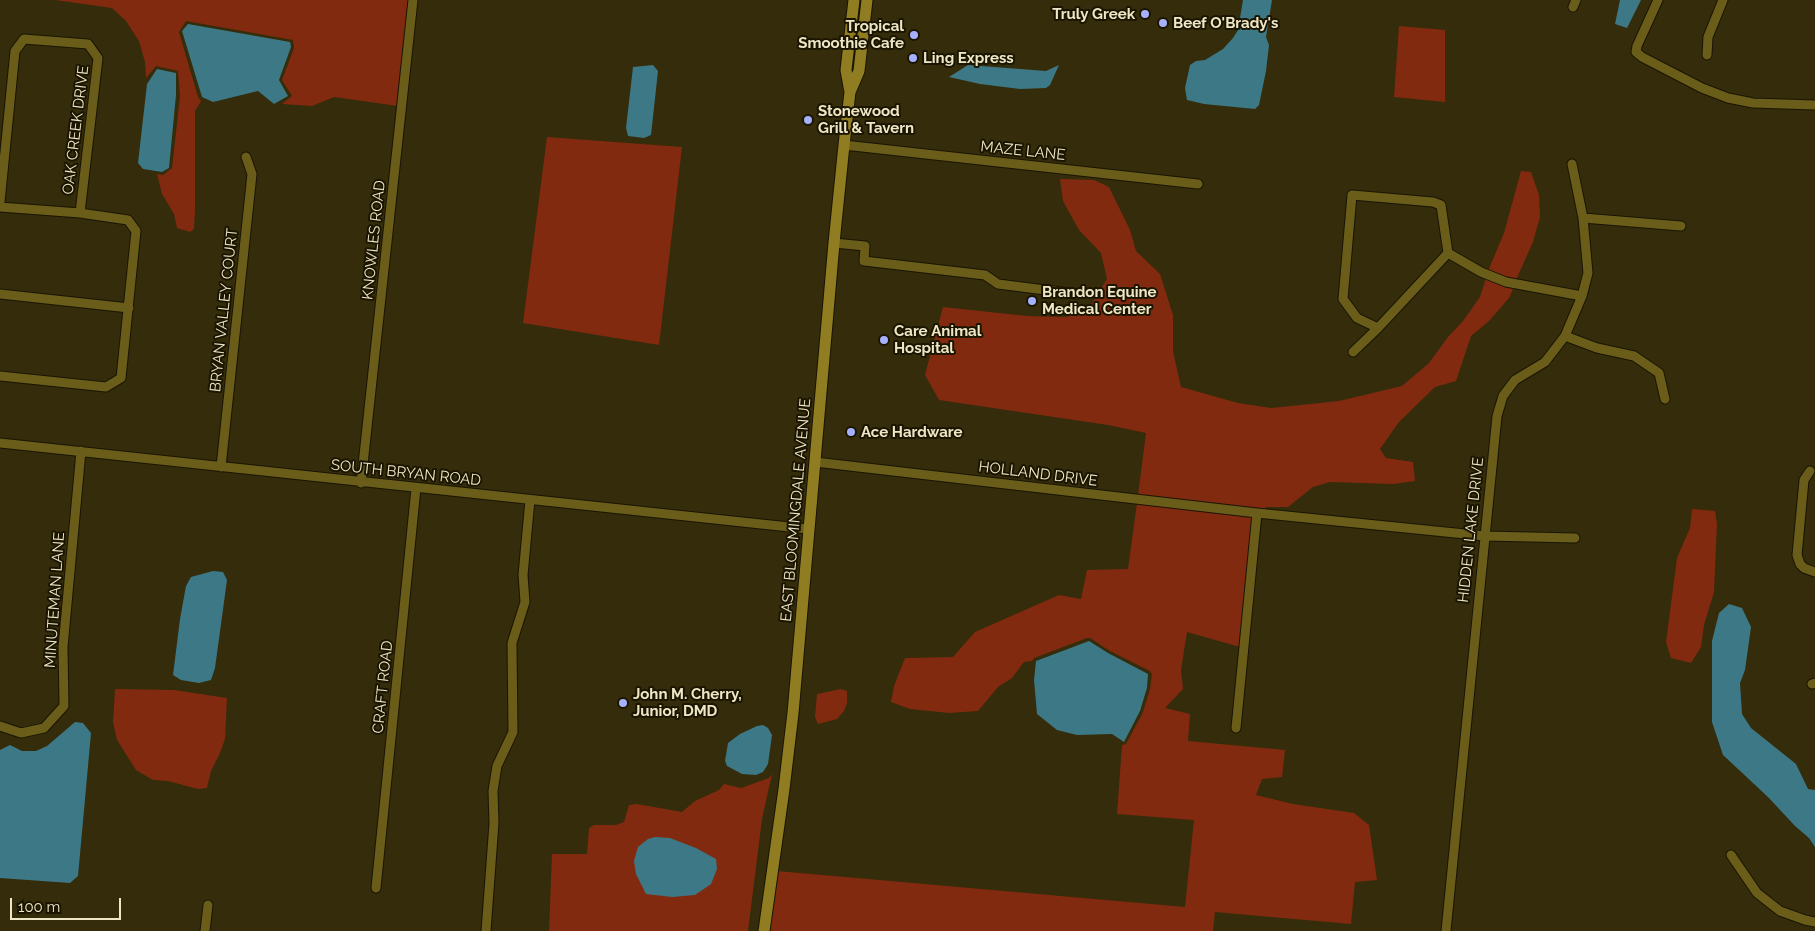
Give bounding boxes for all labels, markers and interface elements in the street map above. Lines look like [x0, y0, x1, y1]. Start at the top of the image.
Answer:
place label: Truly Greek [1052, 5, 1135, 23]
marker: Truly Greek [1139, 8, 1151, 20]
place label: Beef O'Brady's [1173, 14, 1278, 32]
place label: Tropical Smoothie Cafe [798, 17, 904, 52]
marker: Beef O'Brady's [1157, 17, 1169, 29]
marker: Tropical Smoothie Cafe [908, 29, 920, 41]
place label: Ling Express [923, 49, 1014, 67]
marker: Ling Express [907, 52, 919, 64]
street label: OAK CREEK DRIVE [59, 64, 93, 196]
place label: Stonewood Grill & Tavern [818, 102, 914, 137]
marker: Stonewood Grill & Tavern [802, 114, 814, 126]
street label: MAZE LANE [980, 138, 1066, 164]
street label: KNOWLES ROAD [359, 179, 389, 301]
street label: BRYAN VALLEY COURT [206, 227, 242, 393]
place label: Brandon Equine Medical Center [1042, 283, 1157, 318]
marker: Brandon Equine Medical Center [1026, 295, 1038, 307]
place label: Care Animal Hospital [894, 322, 981, 357]
marker: Care Animal Hospital [878, 334, 890, 346]
street label: EAST BLOOMINGDALE AVENUE [777, 398, 815, 622]
place label: Ace Hardware [861, 423, 963, 441]
marker: Ace Hardware [845, 426, 857, 438]
street label: SOUTH BRYAN ROAD [330, 456, 482, 490]
street label: HIDDEN LAKE DRIVE [1454, 457, 1488, 603]
street label: HOLLAND DRIVE [978, 458, 1098, 490]
street label: MINUTEMAN LANE [41, 531, 69, 669]
street label: CRAFT ROAD [369, 640, 397, 734]
place label: John M. Cherry, Junior, DMD [633, 685, 742, 720]
marker: John M. Cherry, Junior, DMD [617, 697, 629, 709]
scale bar [12, 888, 124, 920]
text: 100 m [18, 898, 60, 916]

